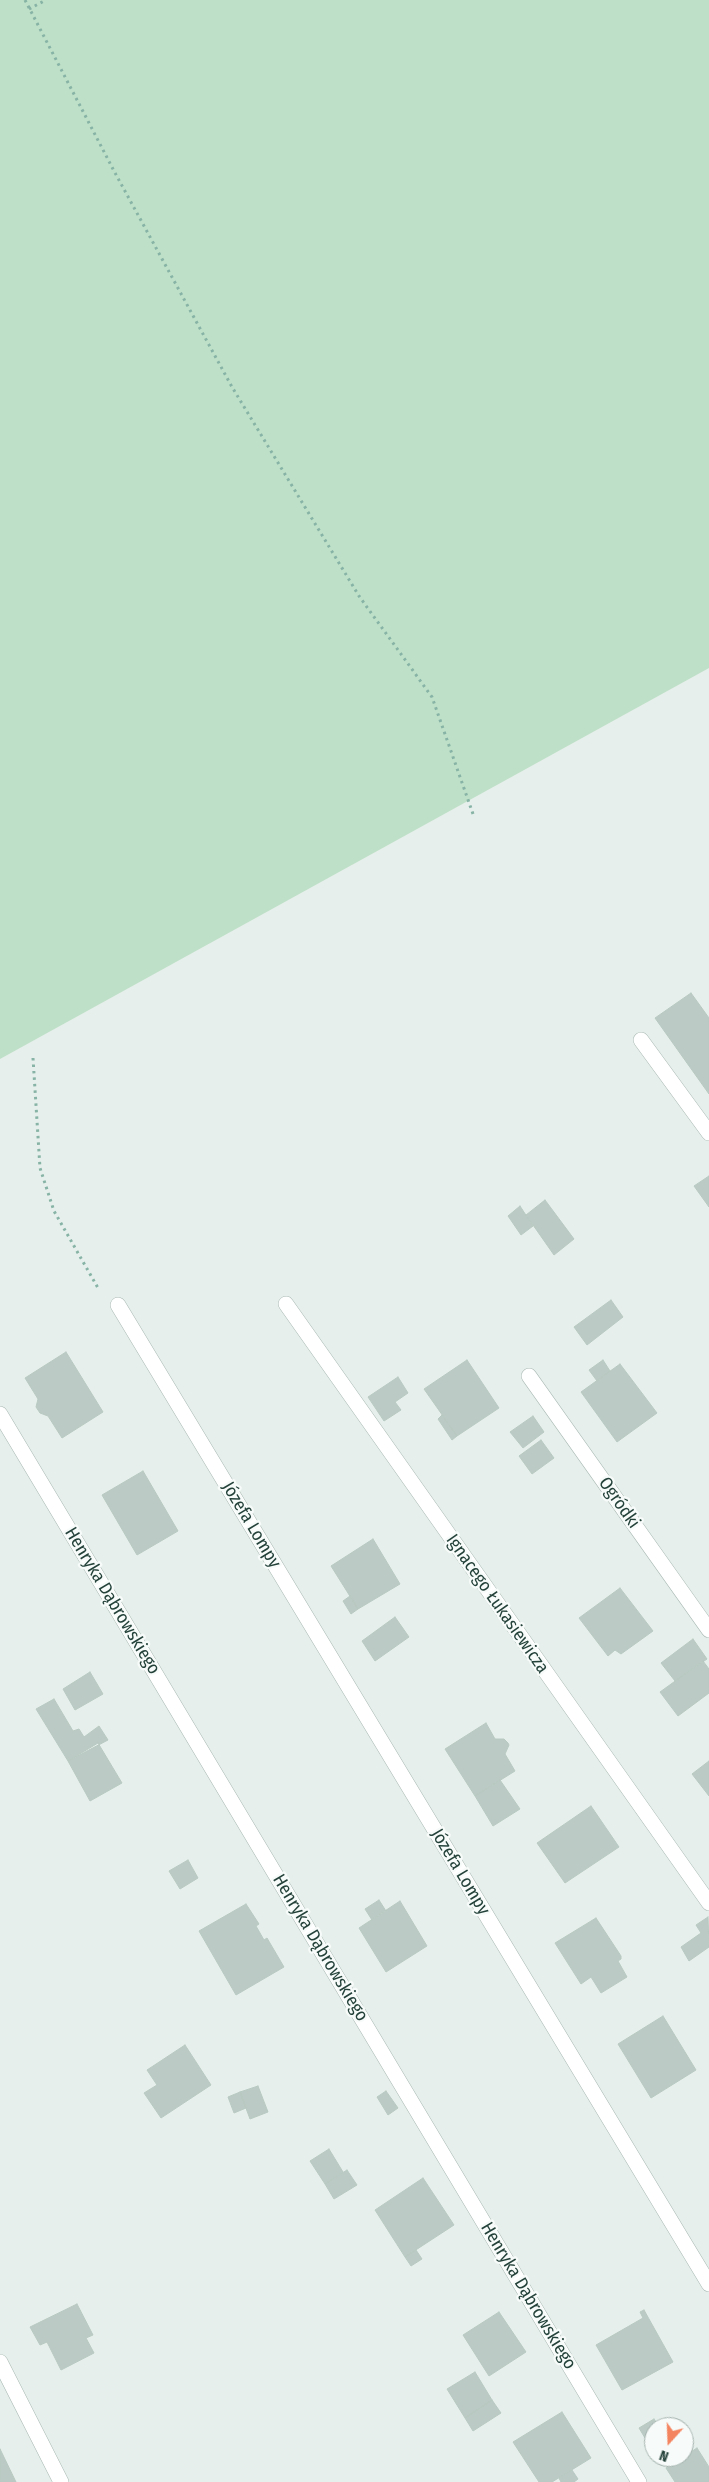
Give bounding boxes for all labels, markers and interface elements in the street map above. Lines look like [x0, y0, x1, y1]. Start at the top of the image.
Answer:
street label: Ogródki [594, 1473, 644, 1533]
street label: Józefa Lompy [217, 1478, 285, 1572]
street label: Henryka Dąbrowskiego [60, 1524, 164, 1678]
street label: Ignacego Łukasiewicza [441, 1530, 553, 1678]
street label: Józefa Lompy [426, 1825, 494, 1919]
street label: Henryka Dąbrowskiego [268, 1871, 372, 2025]
street label: Henryka Dąbrowskiego [476, 2219, 580, 2373]
north arrow [644, 2417, 694, 2467]
text: N [657, 2446, 671, 2465]

